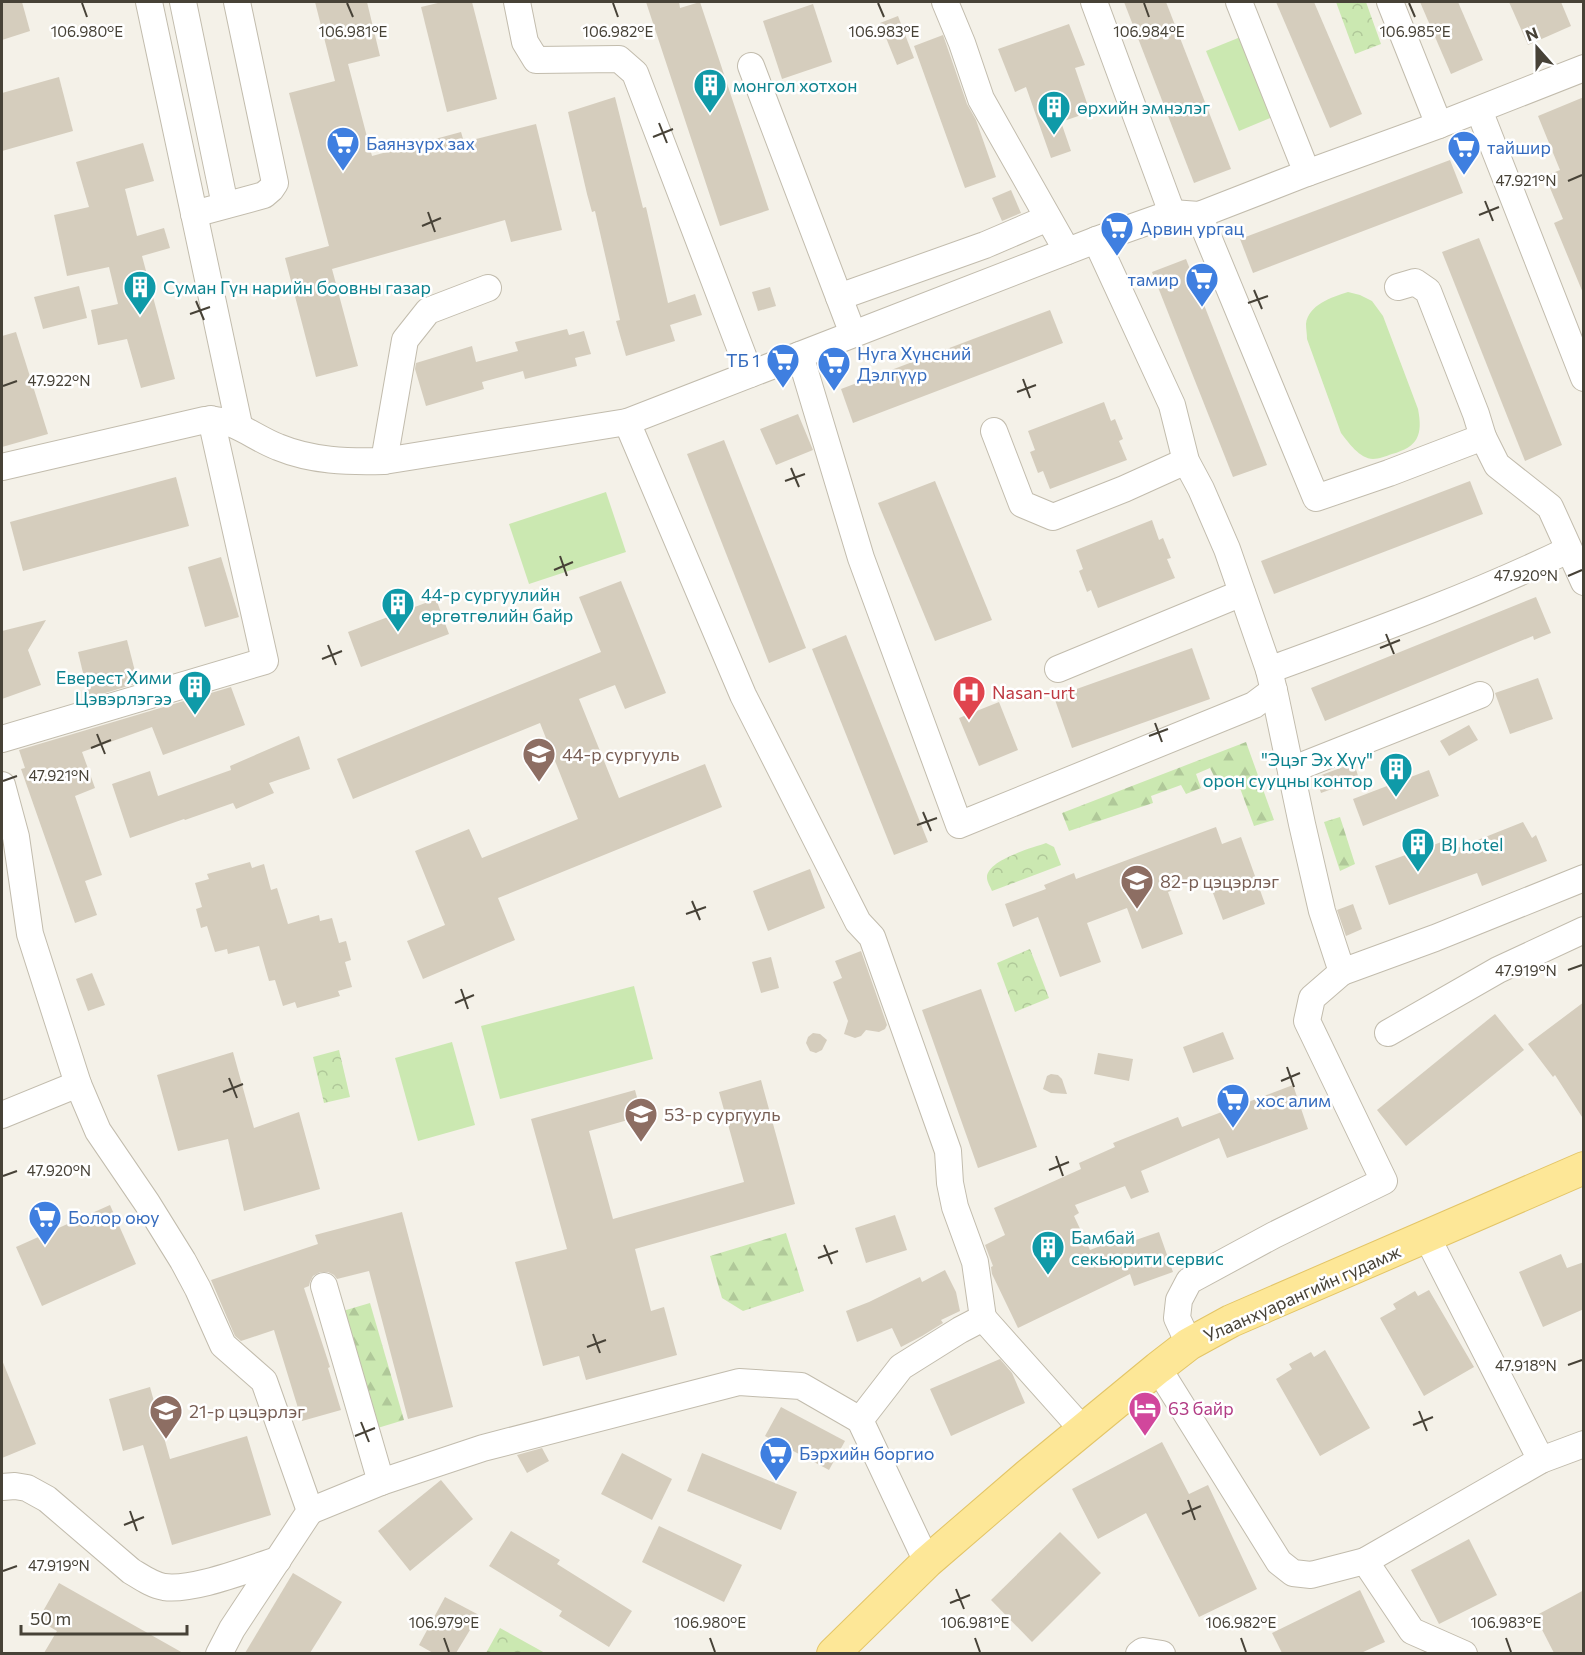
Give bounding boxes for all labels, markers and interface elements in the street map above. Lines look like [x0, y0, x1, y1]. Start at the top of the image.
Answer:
north arrow [1507, 18, 1567, 78]
text: 106.980°E [51, 22, 123, 40]
text: 106.981°E [318, 22, 388, 40]
text: 106.982°E [583, 22, 654, 40]
text: 106.983°E [849, 22, 920, 40]
text: 106.984°E [1113, 22, 1185, 40]
text: 106.985°E [1379, 22, 1451, 40]
text: N [1522, 23, 1540, 45]
building icon: монгол хотхон [692, 67, 728, 114]
place label: монгол хотхон [733, 74, 857, 96]
building icon: өрхийн эмнэлэг [1036, 89, 1072, 136]
place label: өрхийн эмнэлэг [1077, 96, 1210, 118]
supermarket icon: Баянзүрх зах [325, 125, 361, 172]
supermarket icon: тайшир [1446, 129, 1482, 176]
place label: Баянзүрх зах [366, 132, 475, 154]
place label: тайшир [1487, 136, 1551, 158]
text: 47.921°N [1495, 171, 1557, 189]
supermarket icon: Арвин ургац [1099, 210, 1135, 257]
place label: Арвин ургац [1140, 217, 1245, 239]
supermarket icon: тамир [1184, 261, 1220, 308]
place label: тамир [1128, 268, 1179, 290]
building icon: Суман Гүн нарийн боовны газар [122, 269, 158, 316]
place label: Суман Гүн нарийн боовны газар [163, 276, 431, 298]
supermarket icon: ТБ 1 [765, 342, 801, 389]
place label: Нуга Хүнсний Дэлгүүр [857, 342, 971, 385]
supermarket icon: Нуга Хүнсний Дэлгүүр [816, 345, 852, 392]
place label: ТБ 1 [726, 349, 760, 371]
text: 47.922°N [27, 371, 91, 389]
text: 47.920°N [1494, 566, 1558, 584]
place label: 44-р сургуулийн өргөтгөлийн байр [421, 583, 573, 626]
building icon: 44-р сургуулийн өргөтгөлийн байр [380, 586, 416, 633]
place label: Еверест Хими Цэвэрлэгээ [56, 666, 172, 709]
building icon: Еверест Хими Цэвэрлэгээ [177, 669, 213, 716]
hospital icon: Nasan-urt [951, 674, 987, 721]
place label: Nasan-urt [992, 681, 1075, 703]
school or university icon: 44-р сургууль [521, 736, 557, 783]
place label: 44-р сургууль [562, 743, 679, 765]
place label: "Эцэг Эх Хүү" орон сууцны контор [1203, 748, 1373, 791]
building icon: "Эцэг Эх Хүү" орон сууцны контор [1378, 751, 1414, 798]
text: 47.921°N [28, 766, 90, 784]
building icon: BJ hotel [1400, 826, 1436, 873]
place label: BJ hotel [1441, 833, 1504, 855]
school or university icon: 82-р цэцэрлэг [1119, 863, 1155, 910]
place label: 82-р цэцэрлэг [1160, 870, 1279, 892]
text: 47.919°N [1495, 961, 1557, 979]
supermarket icon: хос алим [1215, 1082, 1251, 1129]
place label: хос алим [1256, 1089, 1331, 1111]
school or university icon: 53-р сургууль [623, 1096, 659, 1143]
place label: 53-р сургууль [664, 1103, 780, 1125]
text: 47.920°N [27, 1161, 91, 1179]
supermarket icon: Болор оюу [27, 1199, 63, 1246]
place label: Болор оюу [68, 1206, 160, 1228]
place label: Бамбай секьюрити сервис [1071, 1226, 1224, 1269]
building icon: Бамбай секьюрити сервис [1030, 1229, 1066, 1276]
street label: Улаанхуарангийн гудамж [1200, 1239, 1404, 1347]
text: 47.918°N [1495, 1356, 1557, 1374]
hotel icon: 63 байр [1127, 1390, 1163, 1437]
school or university icon: 21-р цэцэрлэг [148, 1393, 184, 1440]
place label: 63 байр [1168, 1397, 1234, 1419]
place label: 21-р цэцэрлэг [189, 1400, 305, 1422]
supermarket icon: Бэрхийн боргио [758, 1435, 794, 1482]
place label: Бэрхийн боргио [799, 1442, 935, 1464]
text: 47.919°N [28, 1556, 90, 1574]
scale bar [21, 1598, 188, 1636]
text: 50 m [30, 1607, 71, 1629]
text: 106.979°E [409, 1613, 479, 1631]
text: 106.980°E [674, 1613, 746, 1631]
text: 106.981°E [940, 1613, 1010, 1631]
text: 106.982°E [1206, 1613, 1277, 1631]
text: 106.983°E [1471, 1613, 1542, 1631]

